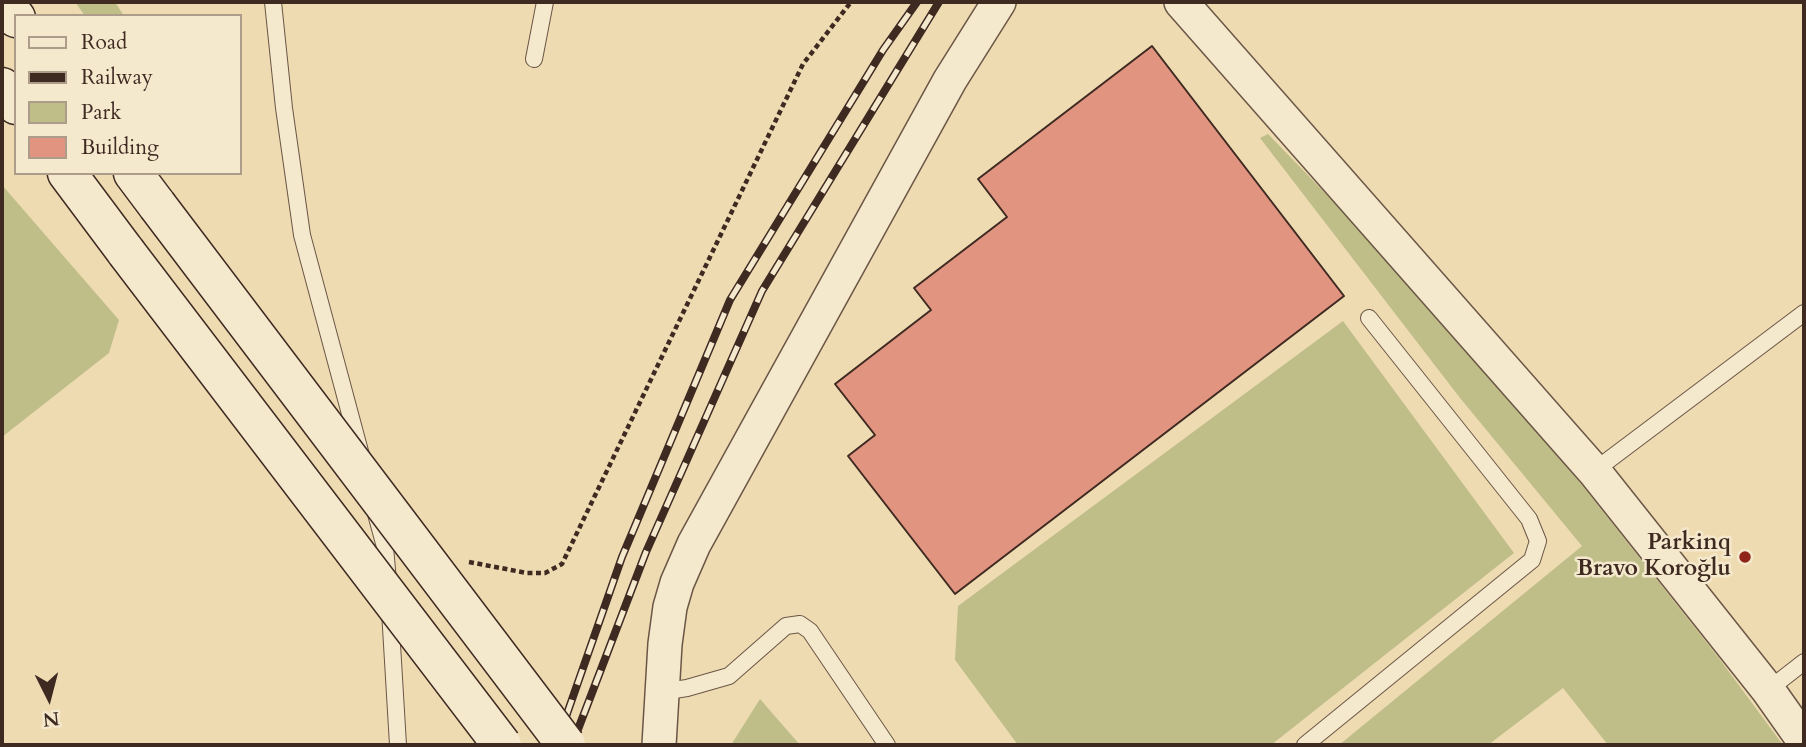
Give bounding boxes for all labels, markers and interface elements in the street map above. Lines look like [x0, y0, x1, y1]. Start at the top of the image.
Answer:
legend [14, 14, 242, 175]
text: Road [81, 28, 127, 57]
text: Railway [81, 63, 153, 92]
text: Park [81, 98, 121, 127]
text: Building [81, 133, 159, 162]
place label: Parkinq Bravo Koroğlu [1576, 530, 1731, 584]
marker: Parkinq Bravo Koroğlu [1737, 549, 1753, 565]
north arrow [14, 663, 84, 733]
text: N [42, 705, 61, 733]

